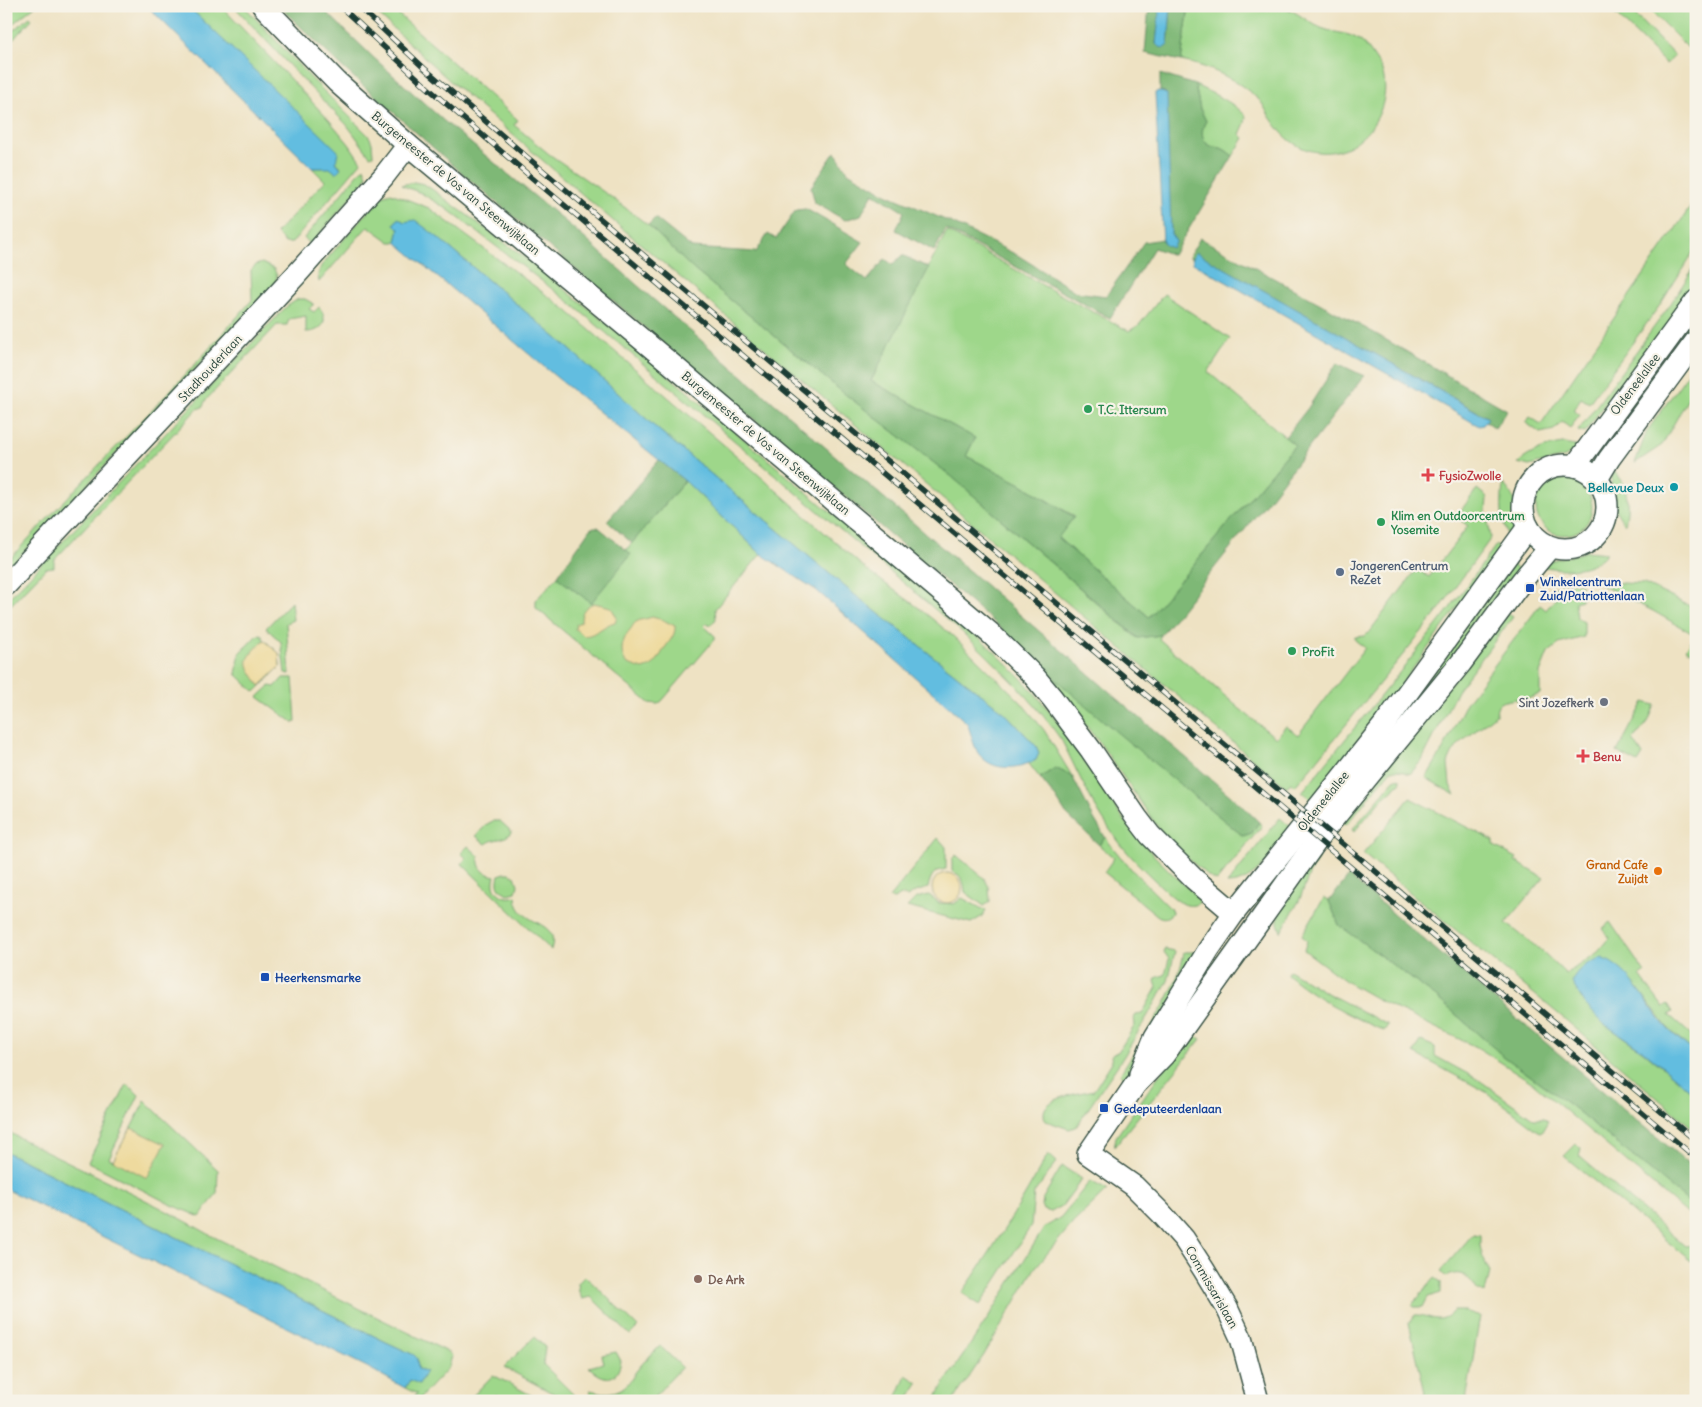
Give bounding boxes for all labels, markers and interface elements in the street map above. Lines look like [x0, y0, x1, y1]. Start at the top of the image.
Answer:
street label: Burgemeester de Vos van Steenwijklaan [369, 108, 543, 258]
street label: Stadhouderlaan [175, 331, 245, 405]
street label: Oldeneelallee [1607, 350, 1663, 418]
street label: Burgemeester de Vos van Steenwijklaan [679, 368, 853, 518]
place label: T.C. Ittersum [1098, 402, 1167, 417]
marker: T.C. Ittersum [1082, 403, 1094, 415]
marker: FysioZwolle [1421, 468, 1435, 482]
place label: FysioZwolle [1439, 468, 1502, 484]
place label: Bellevue Deux [1588, 480, 1664, 495]
marker: Bellevue Deux [1668, 481, 1680, 493]
place label: Klim en Outdoorcentrum Yosemite [1390, 508, 1525, 537]
marker: Klim en Outdoorcentrum Yosemite [1375, 516, 1387, 528]
place label: JongerenCentrum ReZet [1350, 558, 1449, 587]
marker: JongerenCentrum ReZet [1334, 566, 1346, 578]
place label: Winkelcentrum Zuid/Patriottenlaan [1540, 574, 1644, 603]
marker: Winkelcentrum Zuid/Patriottenlaan [1524, 582, 1536, 594]
place label: ProFit [1302, 644, 1335, 659]
marker: ProFit [1286, 645, 1298, 657]
place label: Sint Jozefkerk [1519, 695, 1594, 710]
marker: Sint Jozefkerk [1598, 696, 1610, 708]
place label: Benu [1593, 749, 1621, 764]
marker: Benu [1577, 750, 1589, 762]
street label: Oldeneelallee [1294, 768, 1352, 834]
place label: Grand Cafe Zuijdt [1586, 857, 1649, 886]
marker: Grand Cafe Zuijdt [1652, 865, 1664, 877]
place label: Heerkensmarke [275, 970, 362, 985]
marker: Heerkensmarke [259, 971, 271, 983]
place label: Gedeputeerdenlaan [1114, 1101, 1222, 1117]
marker: Gedeputeerdenlaan [1098, 1102, 1110, 1114]
street label: Commissarislaan [1182, 1243, 1242, 1331]
place label: De Ark [708, 1272, 745, 1287]
marker: De Ark [692, 1273, 704, 1285]

